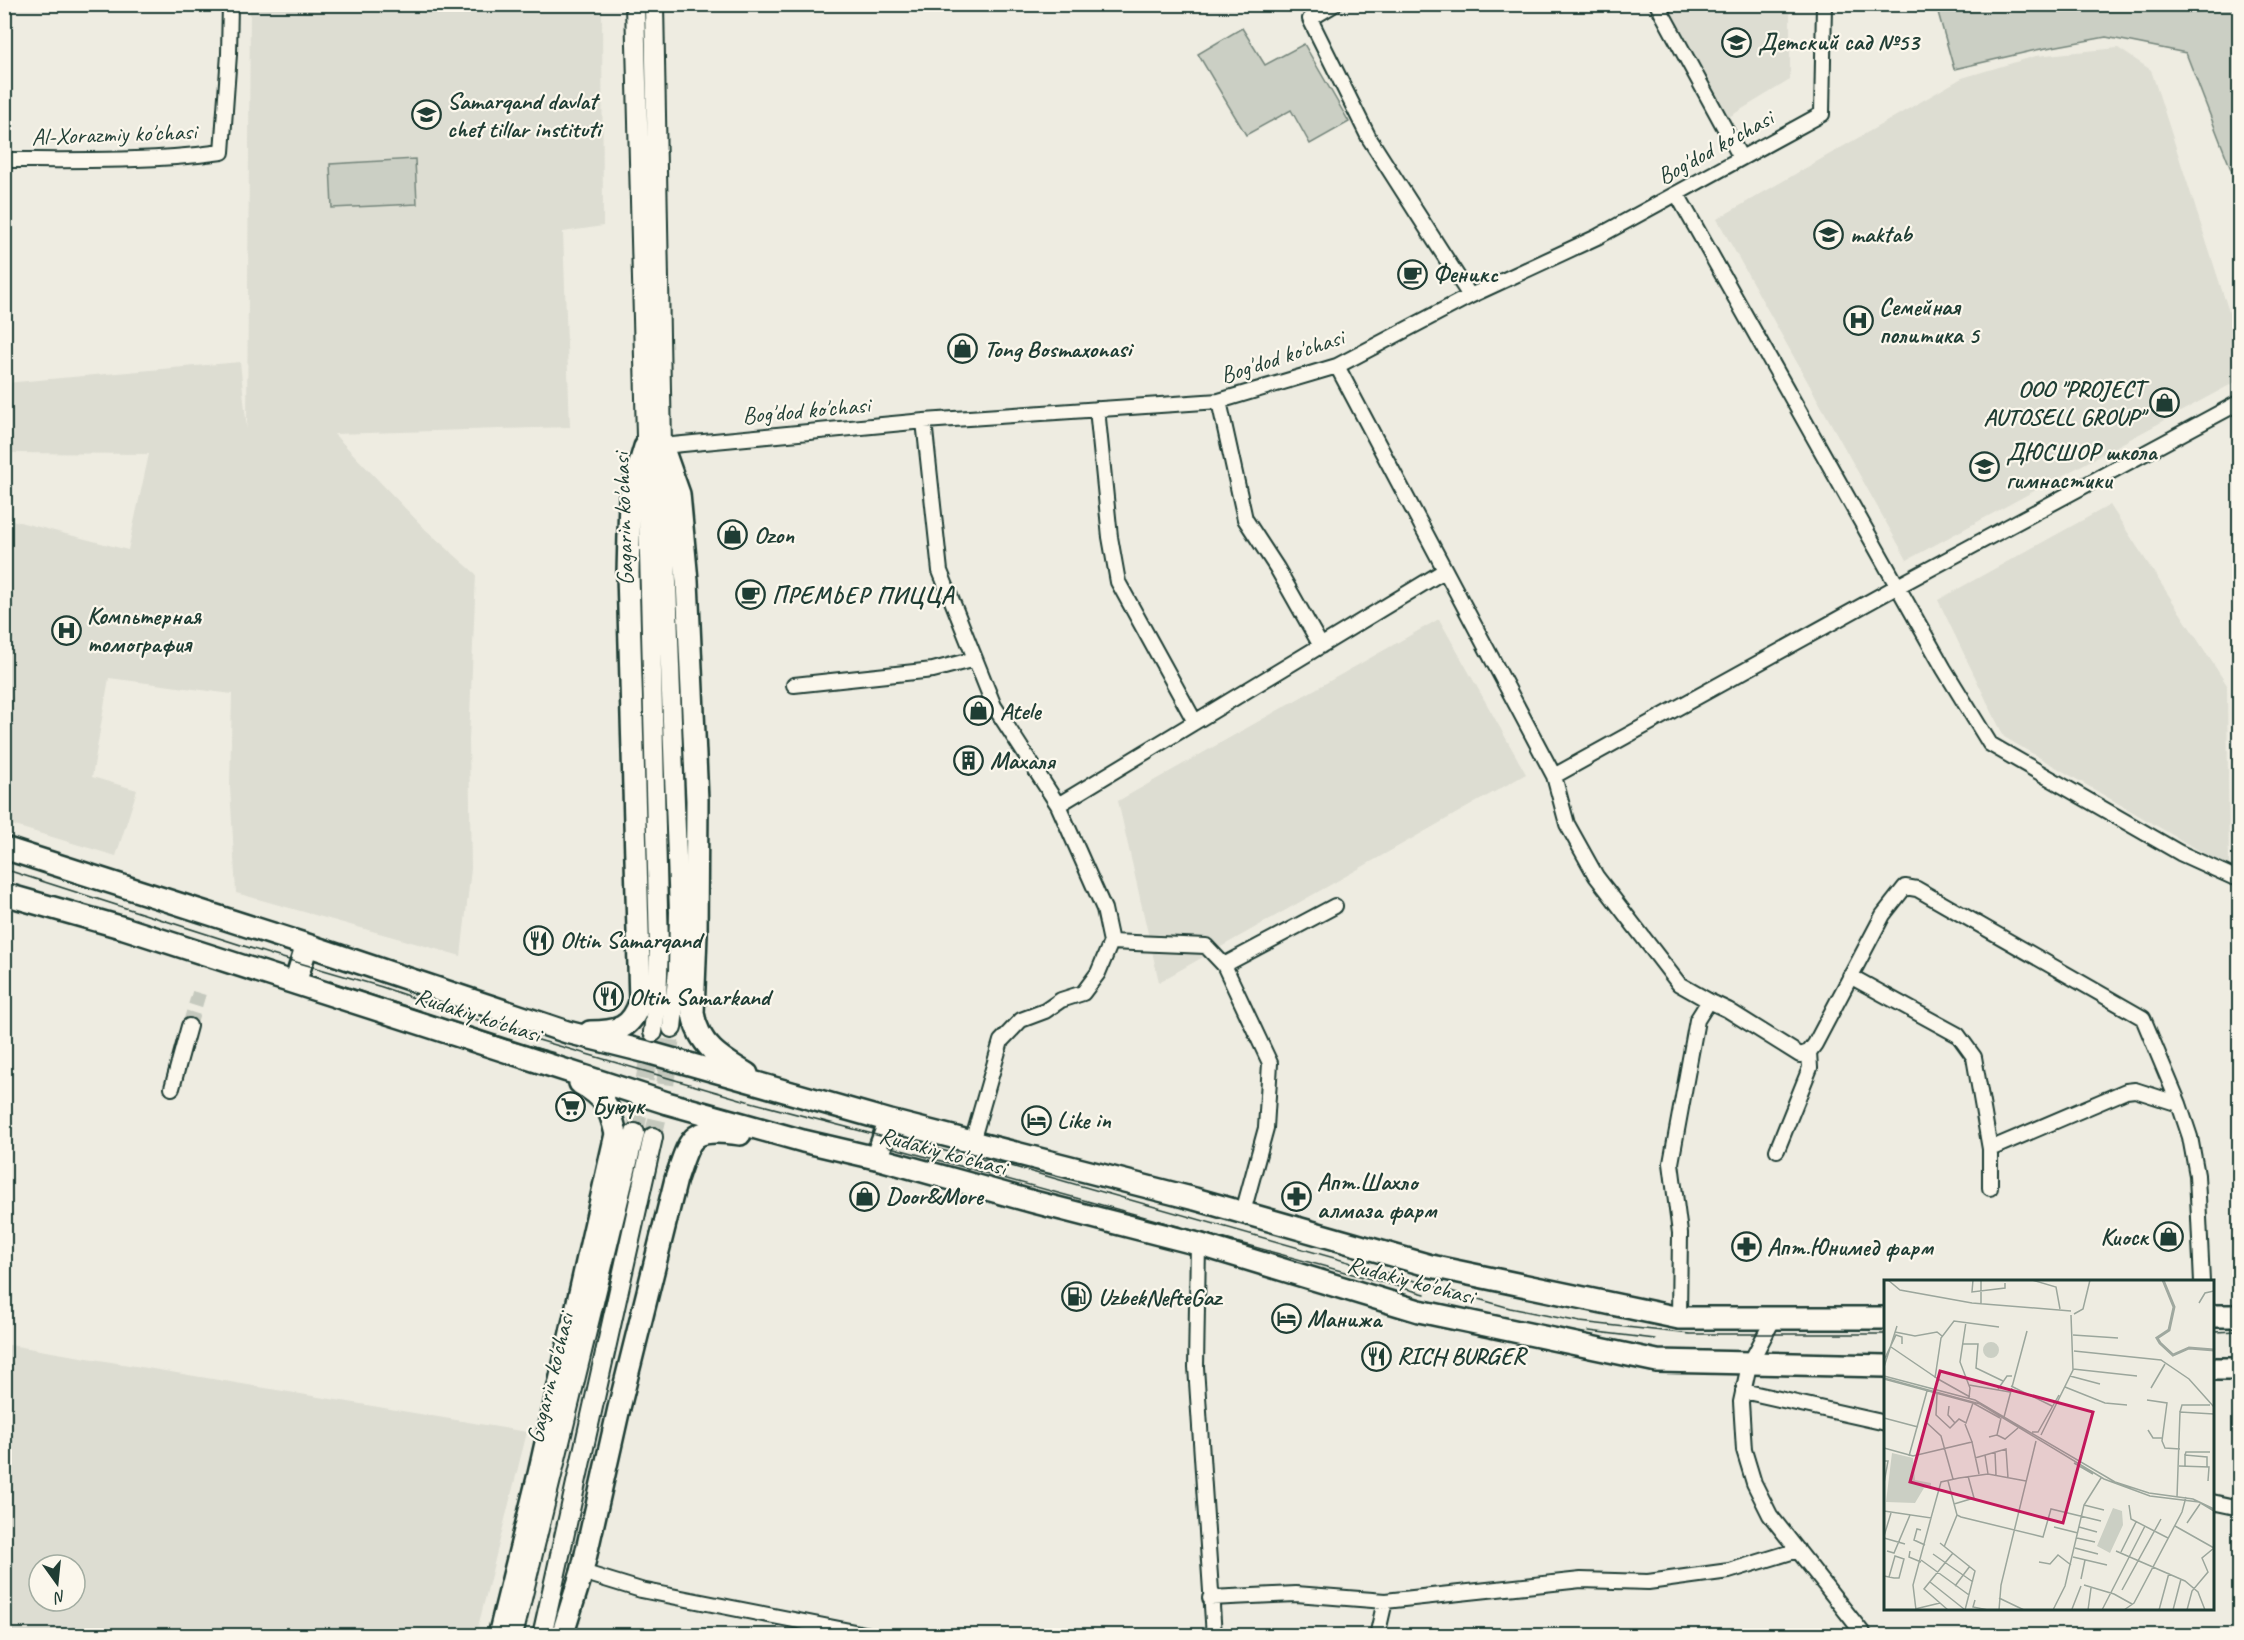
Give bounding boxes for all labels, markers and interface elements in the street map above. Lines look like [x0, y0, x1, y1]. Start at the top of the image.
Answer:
school or university icon: Детский сад №53 [1721, 26, 1753, 58]
place label: Детский сад №53 [1758, 27, 1921, 57]
place label: Samarqand davlat chet tillar instituti [447, 86, 604, 144]
school or university icon: Samarqand davlat chet tillar instituti [410, 99, 442, 131]
street label: Bog'dod ko'chasi [1652, 102, 1780, 191]
street label: Al-Xorazmiy ko'chasi [31, 116, 200, 152]
school or university icon: maktab [1813, 218, 1845, 250]
place label: maktab [1850, 219, 1914, 249]
cafe icon: Феникс [1396, 258, 1428, 290]
place label: Феникс [1433, 259, 1499, 289]
place label: Семейная политика 5 [1879, 292, 1981, 350]
hospital icon: Семейная политика 5 [1842, 305, 1874, 337]
street label: Bog'dod ko'chasi [1216, 321, 1350, 390]
shop icon: Tong Bosmaxonasi [947, 333, 979, 365]
place label: Tong Bosmaxonasi [984, 334, 1135, 364]
place label: OOO "PROJECT AUTOSELL GROUP" [1984, 374, 2150, 432]
shop icon: OOO "PROJECT AUTOSELL GROUP" [2149, 387, 2181, 419]
street label: Bog'dod ko'chasi [741, 389, 874, 431]
place label: ДЮСШОР школа гимнастики [2006, 437, 2158, 495]
street label: Gagarin ko'chasi [606, 450, 640, 586]
school or university icon: ДЮСШОР школа гимнастики [1969, 450, 2001, 482]
shop icon: Ozon [717, 519, 749, 551]
place label: Ozon [754, 520, 795, 550]
cafe icon: ПРЕМЬЕР ПИЦЦА [735, 579, 767, 611]
place label: ПРЕМЬЕР ПИЦЦА [772, 580, 955, 610]
place label: Компьтерная томография [87, 601, 202, 659]
hospital icon: Компьтерная томография [50, 614, 82, 646]
shop icon: Atele [963, 695, 995, 727]
place label: Atele [1000, 696, 1042, 726]
building icon: Махаля [953, 745, 985, 777]
place label: Махаля [990, 746, 1056, 776]
restaurant icon: Oltin Samarqand [523, 924, 555, 956]
place label: Oltin Samarqand [560, 925, 705, 955]
street label: Rudakiy ko'chasi [411, 981, 547, 1050]
restaurant icon: Oltin Samarkand [592, 981, 624, 1013]
place label: Oltin Samarkand [629, 982, 774, 1012]
supermarket icon: Буюук [555, 1090, 587, 1122]
place label: Буюук [592, 1091, 646, 1121]
hotel icon: Like in [1020, 1104, 1052, 1136]
place label: Like in [1057, 1105, 1112, 1135]
street label: Rudakiy ko'chasi [876, 1120, 1012, 1183]
place label: Апт.Шахло алмаза фарм [1317, 1167, 1438, 1225]
shop icon: Door&More [849, 1180, 881, 1212]
pharmacy icon: Апт.Шахло алмаза фарм [1280, 1180, 1312, 1212]
place label: Door&More [886, 1181, 985, 1211]
shop icon: Киоск [2153, 1221, 2185, 1253]
place label: Киоск [2101, 1222, 2150, 1252]
pharmacy icon: Апт.Юнимед фарм [1730, 1231, 1762, 1263]
place label: Апт.Юнимед фарм [1767, 1232, 1934, 1262]
street label: Rudakiy ko'chasi [1344, 1249, 1480, 1312]
inset map [1884, 1280, 2214, 1610]
fuel station icon: UzbekNefteGaz [1061, 1281, 1093, 1313]
place label: UzbekNefteGaz [1098, 1282, 1223, 1312]
hotel icon: Манижа [1270, 1303, 1302, 1335]
place label: Манижа [1307, 1304, 1384, 1334]
street label: Gagarin ko'chasi [519, 1307, 581, 1446]
restaurant icon: RICH BURGER [1360, 1340, 1392, 1372]
place label: RICH BURGER [1397, 1341, 1529, 1371]
north arrow [27, 1553, 87, 1613]
text: N [50, 1586, 68, 1608]

